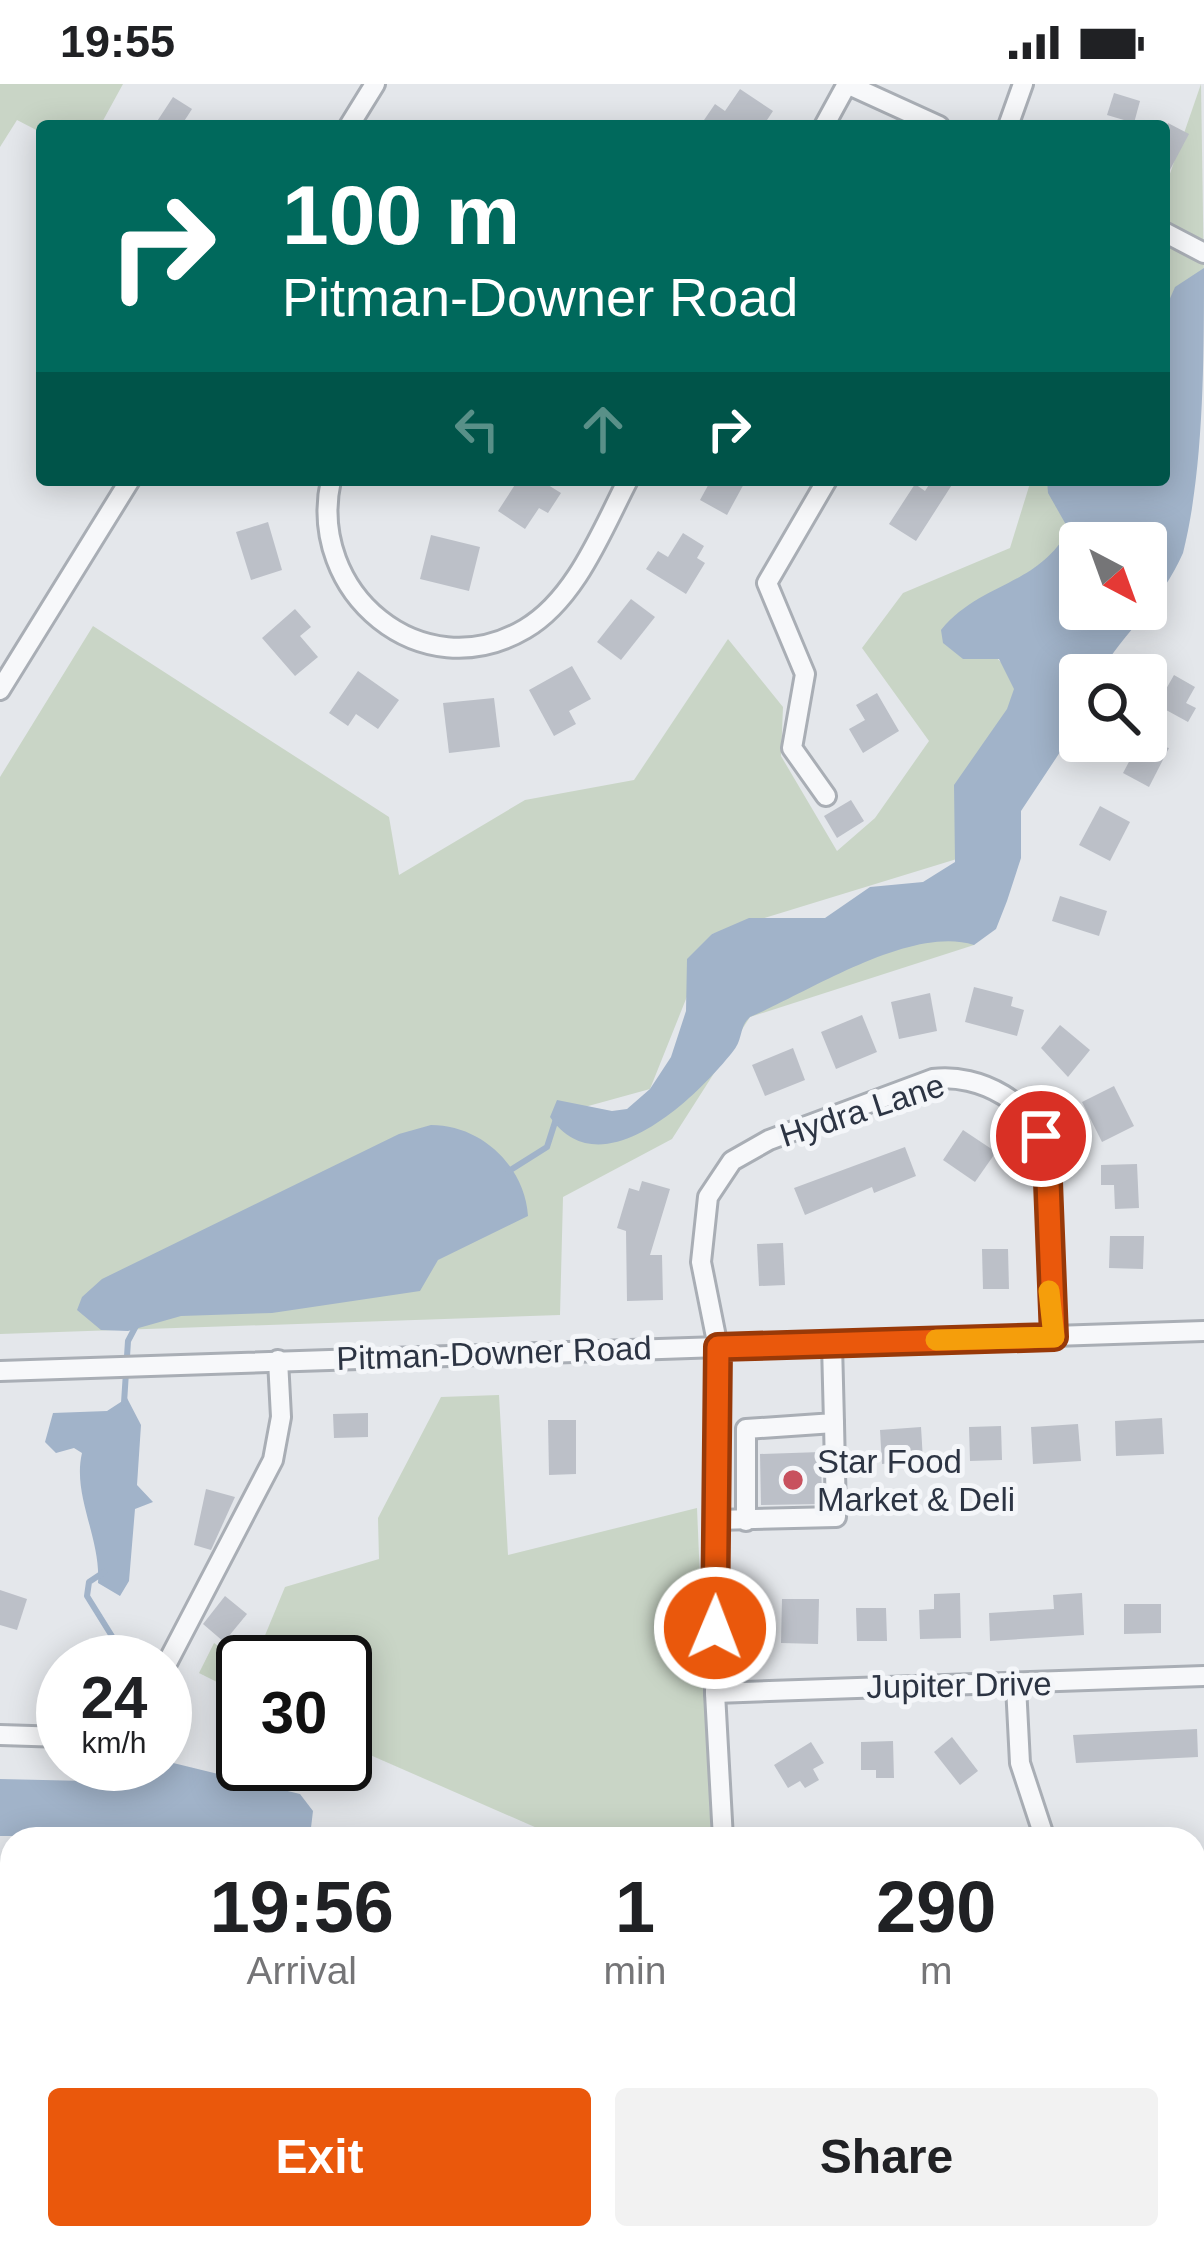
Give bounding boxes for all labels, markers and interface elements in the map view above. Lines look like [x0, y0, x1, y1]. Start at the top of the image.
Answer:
text: 19:55 [60, 16, 175, 67]
icon: right [84, 168, 240, 324]
text: 100 m [282, 168, 520, 262]
text: Pitman-Downer Road [282, 267, 798, 327]
icon: left [444, 396, 510, 462]
icon: ahead [570, 396, 636, 462]
icon: right [696, 396, 762, 462]
north arrow [1059, 522, 1167, 630]
map controls [1059, 522, 1167, 762]
button: search [1059, 654, 1167, 762]
street label: Hydra Lane [775, 1066, 949, 1154]
pin [990, 1085, 1092, 1187]
icon: arrive [1008, 1103, 1074, 1169]
street label: Pitman-Downer Road [336, 1329, 652, 1377]
place label: Star Food Market & Deli [817, 1443, 1015, 1518]
marker: Star Food Market & Deli [780, 1467, 806, 1493]
position arrow [652, 1565, 778, 1691]
speed limit sign: 30 [216, 1635, 372, 1791]
text: 24 [81, 1664, 147, 1731]
street label: Jupiter Drive [866, 1665, 1052, 1705]
text: km/h [81, 1726, 147, 1759]
text: 19:56 [210, 1867, 394, 1947]
text: 1 [615, 1867, 655, 1947]
text: 290 [876, 1867, 996, 1947]
text: Arrival [247, 1949, 357, 1992]
text: min [604, 1949, 666, 1992]
text: m [920, 1949, 952, 1992]
button: Exit [48, 2088, 591, 2226]
button: Share [615, 2088, 1158, 2226]

